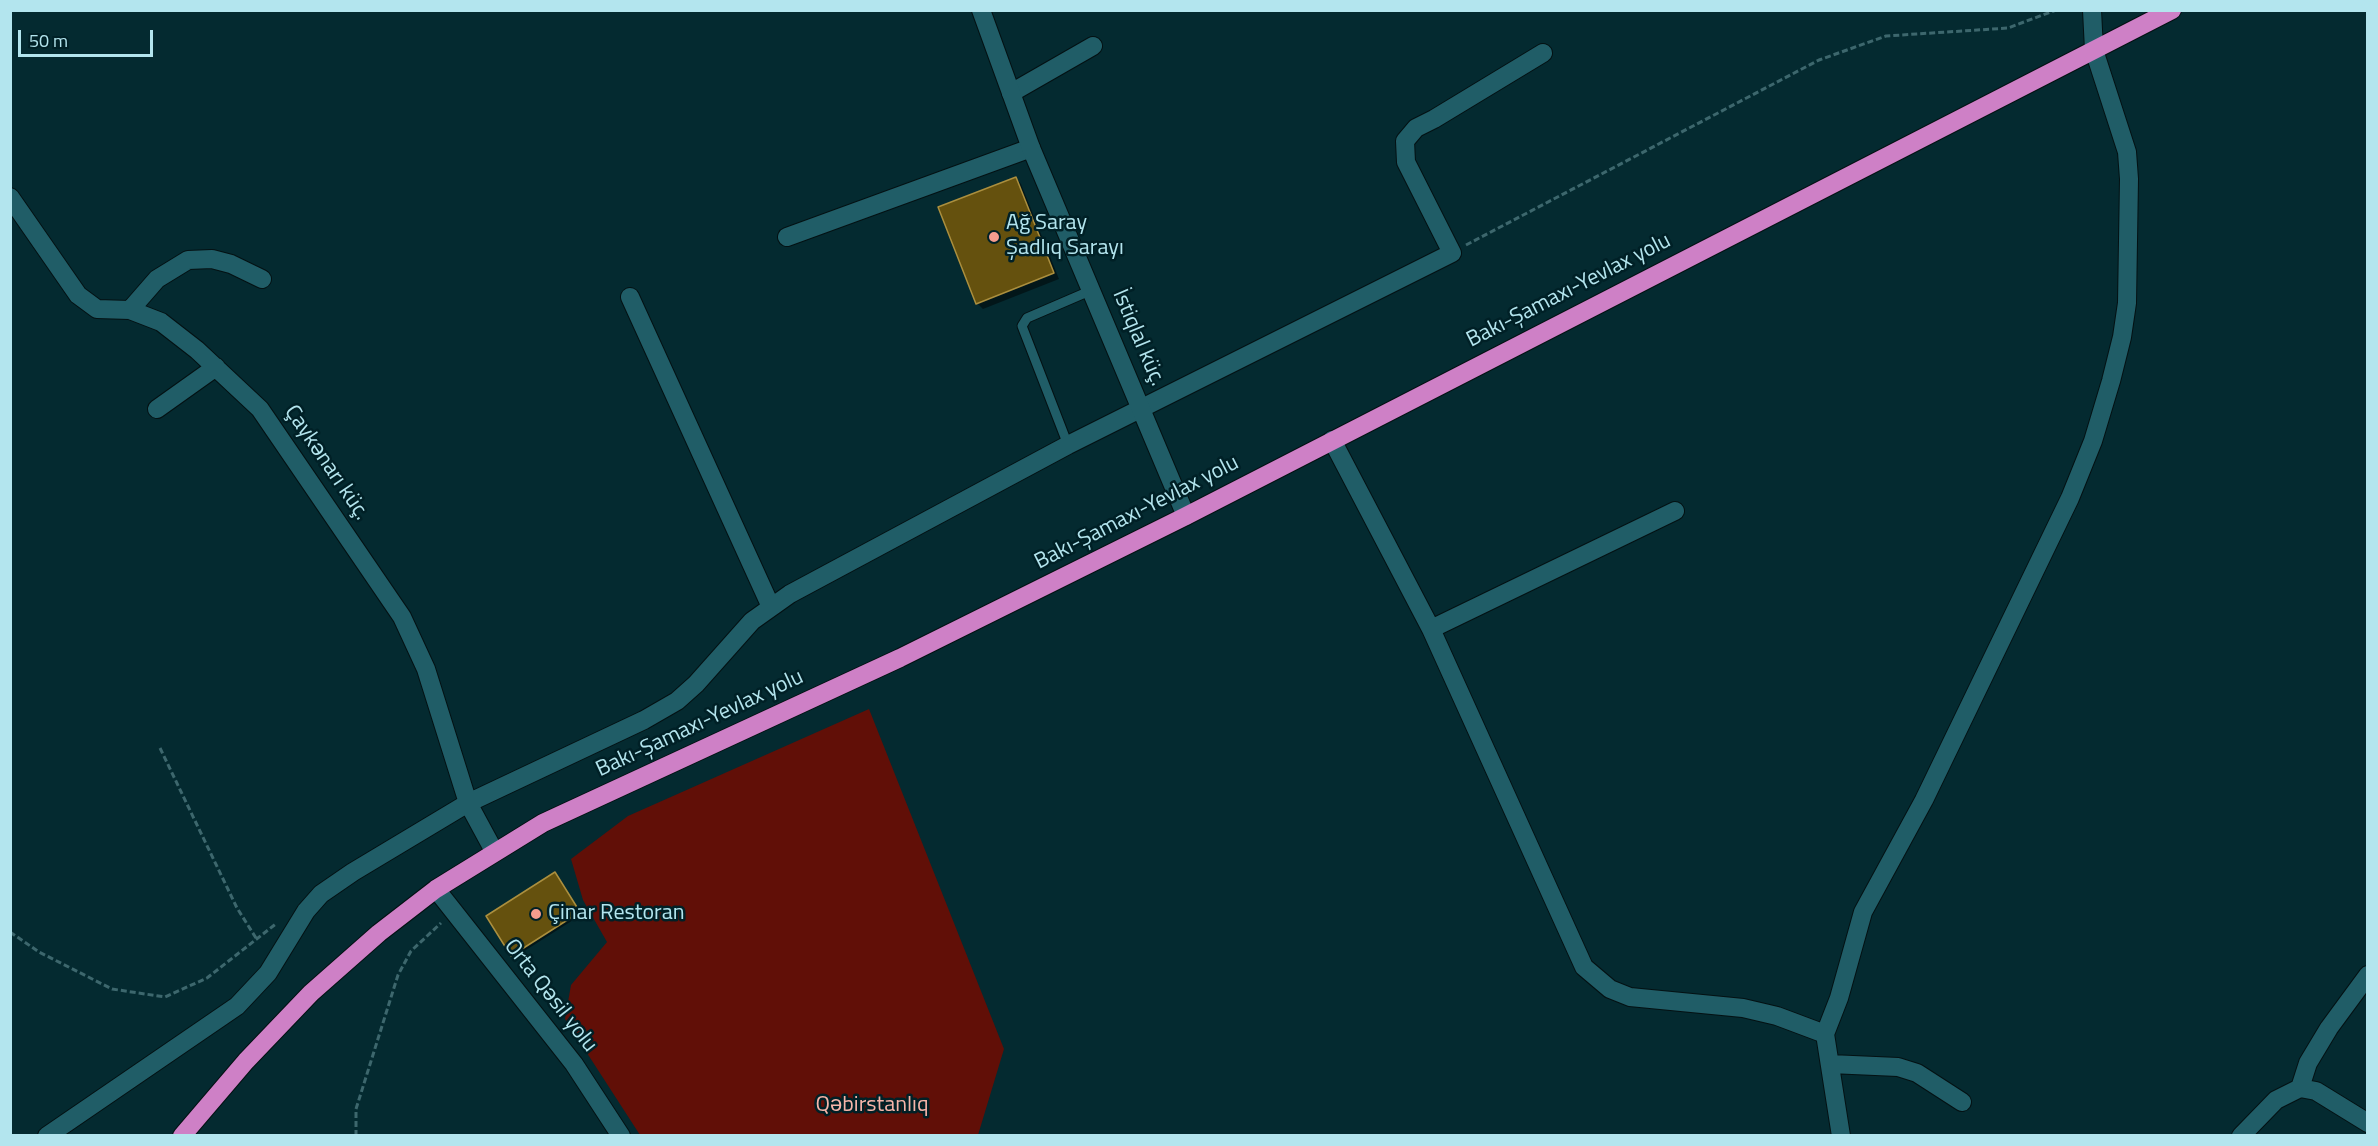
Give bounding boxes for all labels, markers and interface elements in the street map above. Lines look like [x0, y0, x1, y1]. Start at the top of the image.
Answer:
scale bar [21, 18, 156, 56]
text: 50 m [29, 27, 68, 54]
place label: Ağ Saray Şadlıq Sarayı [1006, 211, 1124, 262]
street label: Bakı-Şamaxı-Yevlax yolu [1462, 228, 1676, 354]
marker: Ağ Saray Şadlıq Sarayı [987, 230, 1001, 244]
street label: İstiqlal küç. [1106, 286, 1170, 390]
street label: Çaykənarı küç. [278, 401, 374, 525]
street label: Bakı-Şamaxı-Yevlax yolu [1030, 450, 1244, 576]
street label: Bakı-Şamaxı-Yevlax yolu [592, 664, 808, 784]
place label: Çinar Restoran [548, 901, 685, 927]
marker: Çinar Restoran [529, 907, 543, 921]
street label: Orta Qəsil yolu [498, 934, 602, 1058]
park label: Qəbirstanlıq [815, 1093, 929, 1119]

